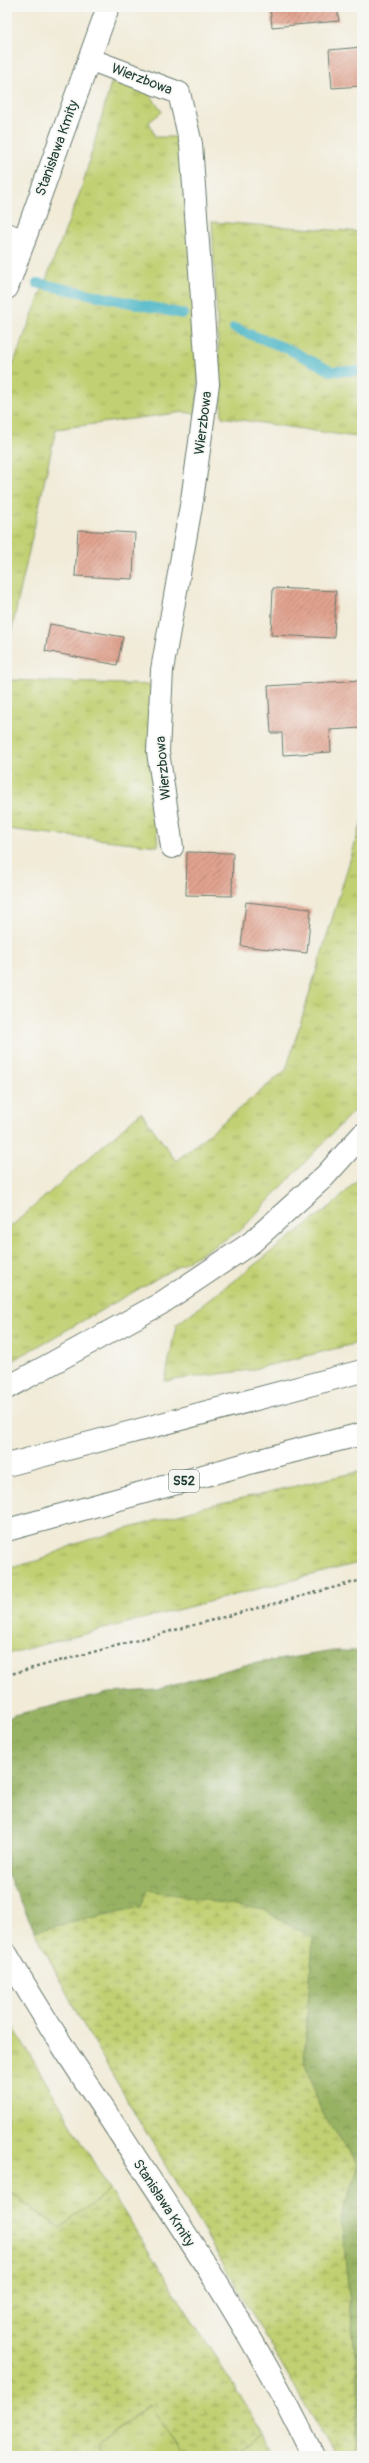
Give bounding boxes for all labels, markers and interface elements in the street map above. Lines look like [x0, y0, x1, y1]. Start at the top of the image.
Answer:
street label: Wierzbowa [109, 60, 175, 98]
street label: Stanisława Kmity [32, 98, 82, 198]
street label: Wierzbowa [191, 390, 215, 456]
street label: Wierzbowa [152, 735, 174, 801]
road number: S52 [169, 1470, 199, 1492]
street label: Stanisława Kmity [129, 2156, 199, 2250]

